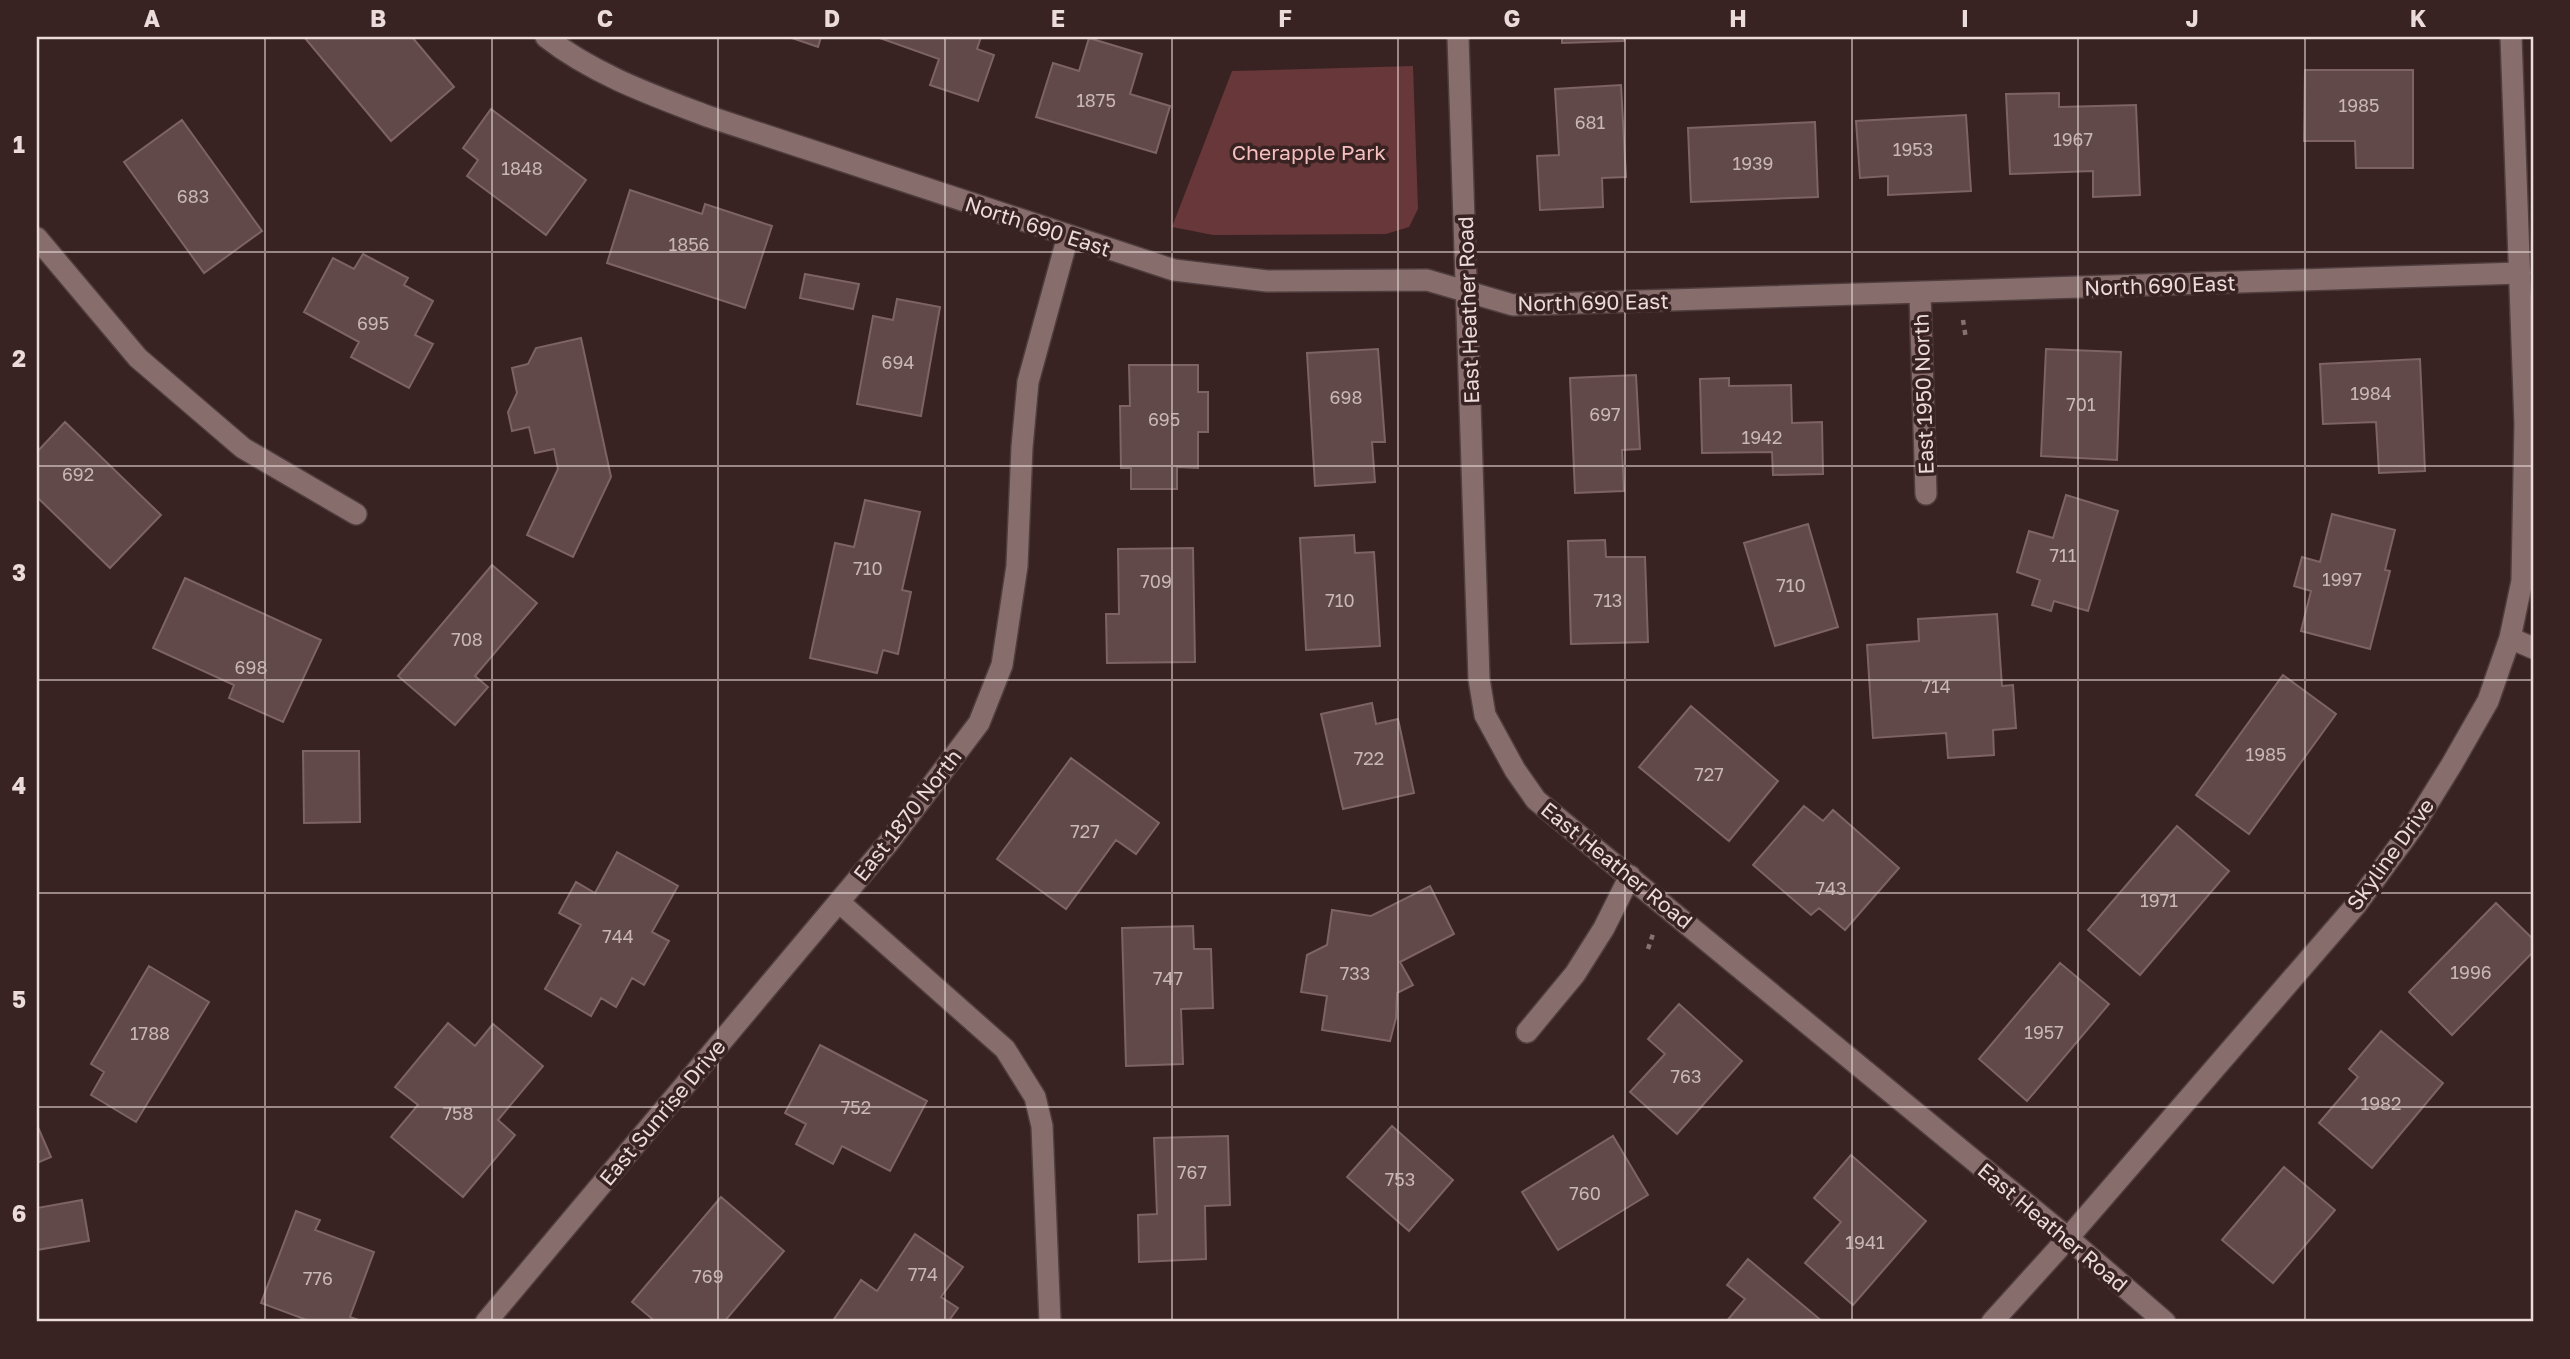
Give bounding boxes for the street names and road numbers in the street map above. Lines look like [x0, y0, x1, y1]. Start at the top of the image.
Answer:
street label: North 690 East [962, 190, 1114, 262]
street label: East Heather Road [1452, 216, 1484, 404]
street label: North 690 East [2084, 269, 2236, 301]
street label: North 690 East [1517, 288, 1669, 316]
street label: East 1950 North [1907, 313, 1939, 475]
street label: East 1870 North [847, 744, 967, 886]
street label: Skyline Drive [2341, 793, 2439, 915]
street label: East Heather Road [1536, 796, 1698, 934]
street label: East Sunrise Drive [593, 1034, 731, 1190]
street label: East Heather Road [1973, 1157, 2133, 1297]

